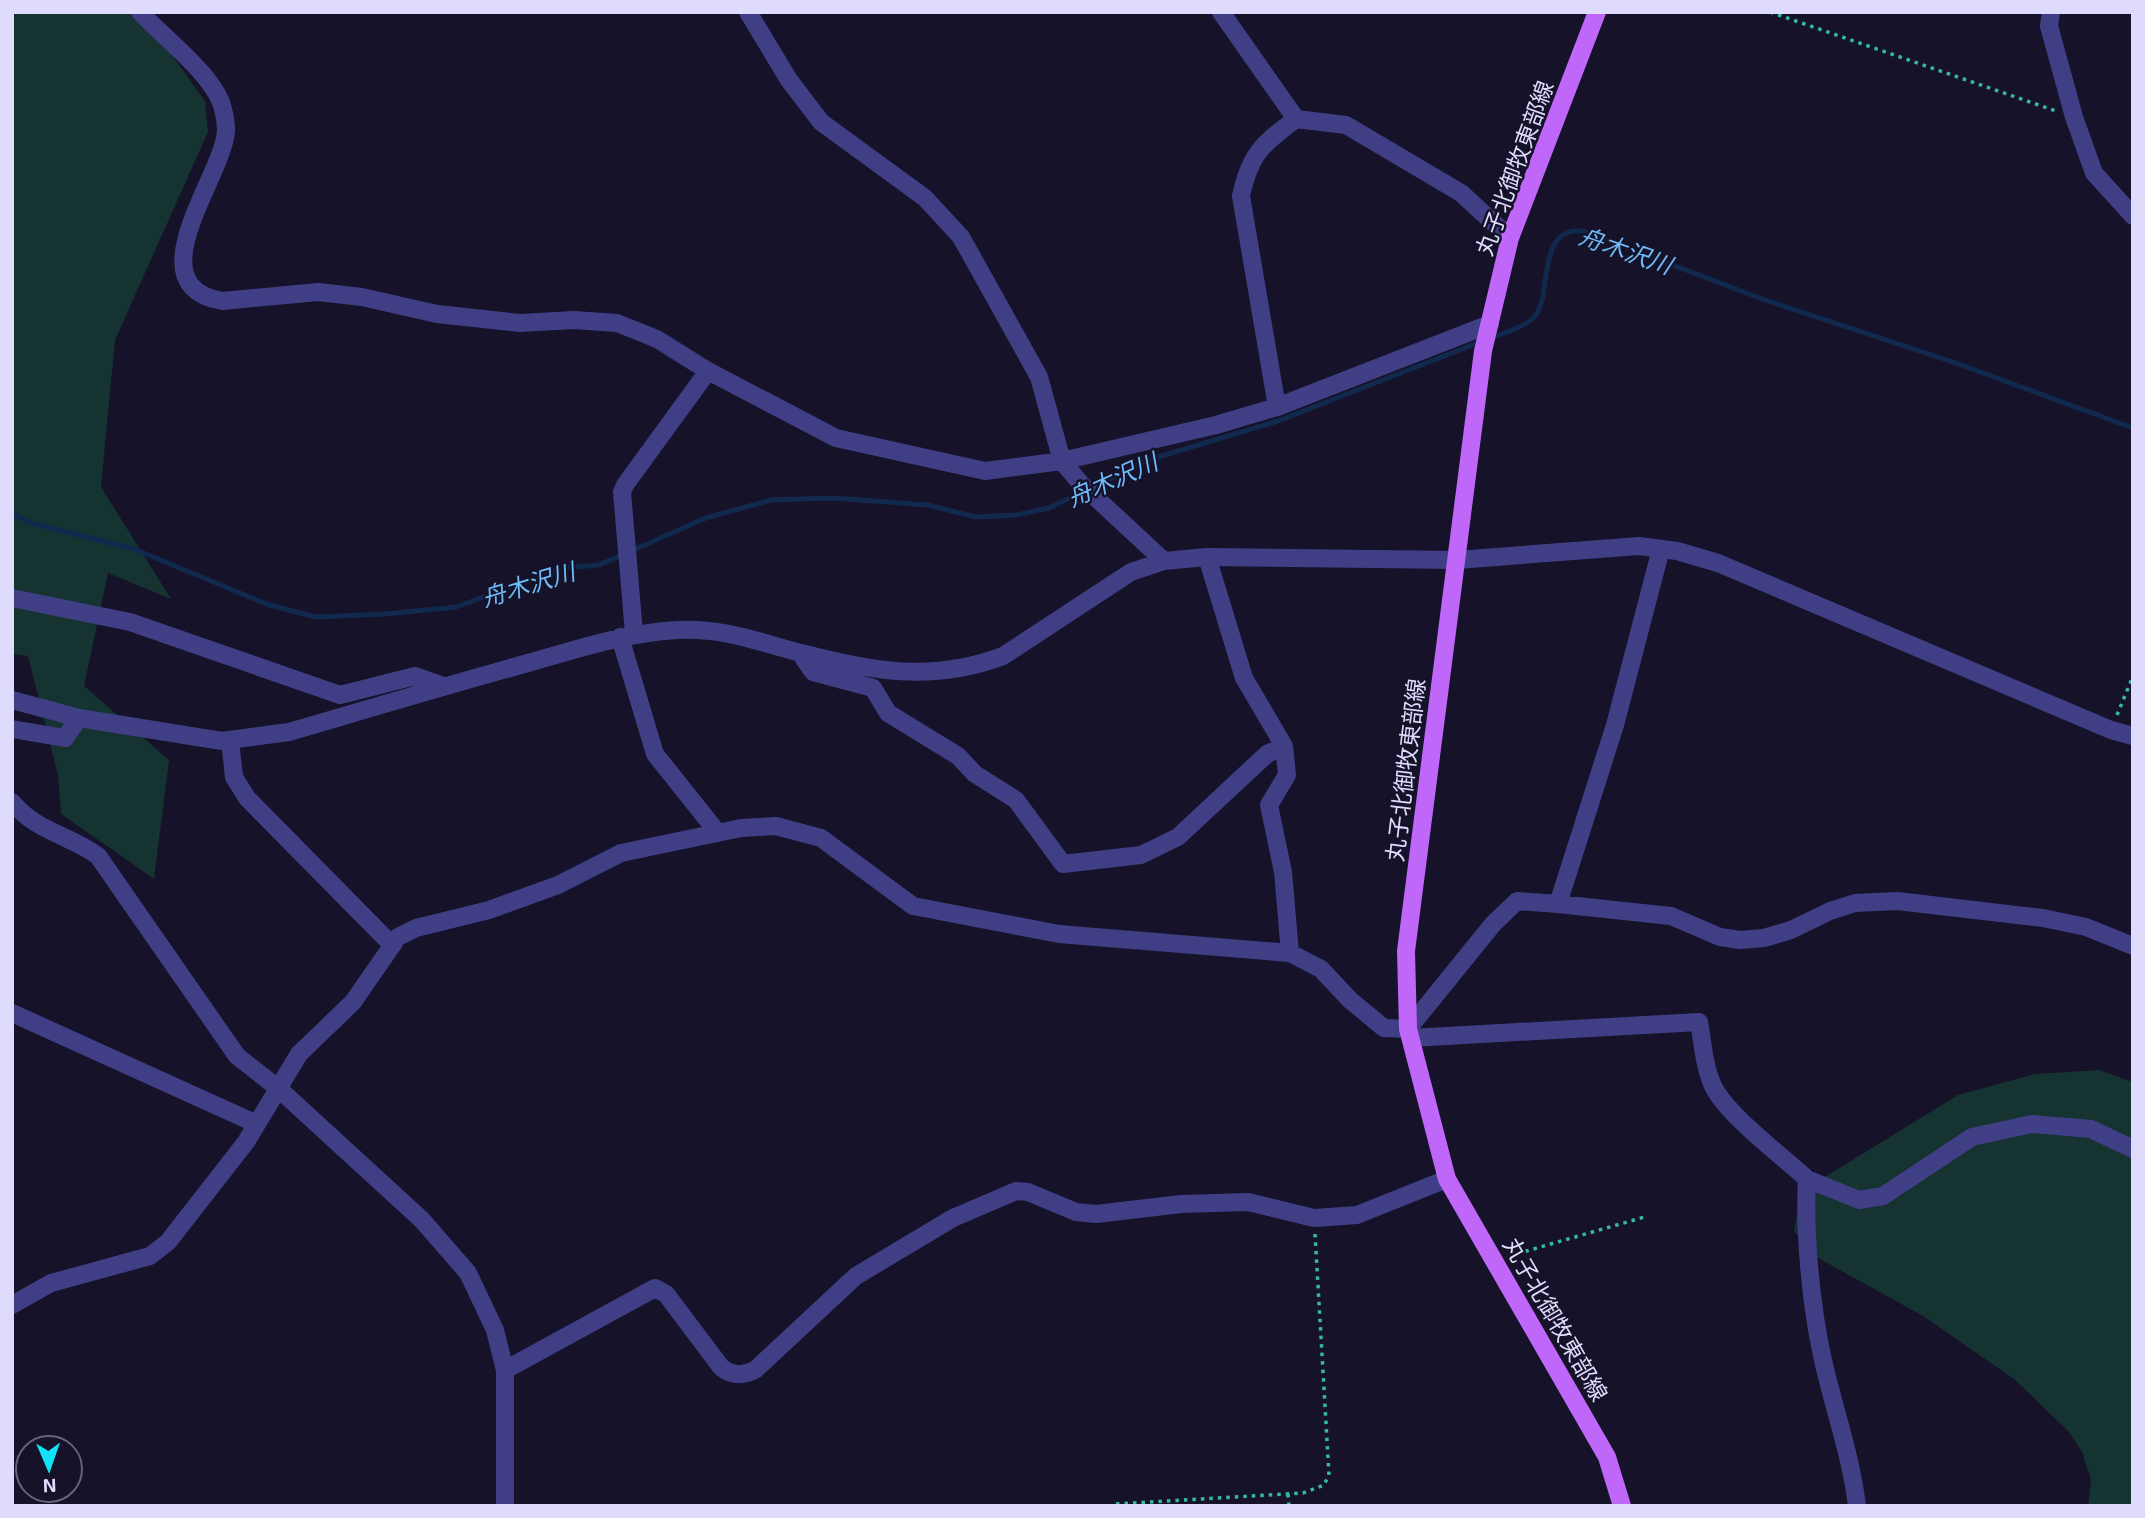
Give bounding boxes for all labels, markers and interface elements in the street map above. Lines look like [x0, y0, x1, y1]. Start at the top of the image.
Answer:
street label: 丸子北御牧東部線 [1469, 77, 1559, 259]
water label: 舟木沢川 [1576, 221, 1679, 280]
water label: 舟木沢川 [1062, 445, 1164, 512]
water label: 舟木沢川 [478, 555, 581, 612]
street label: 丸子北御牧東部線 [1380, 677, 1430, 863]
street label: 丸子北御牧東部線 [1498, 1232, 1614, 1406]
north arrow [14, 1434, 84, 1504]
text: N [42, 1475, 57, 1498]

